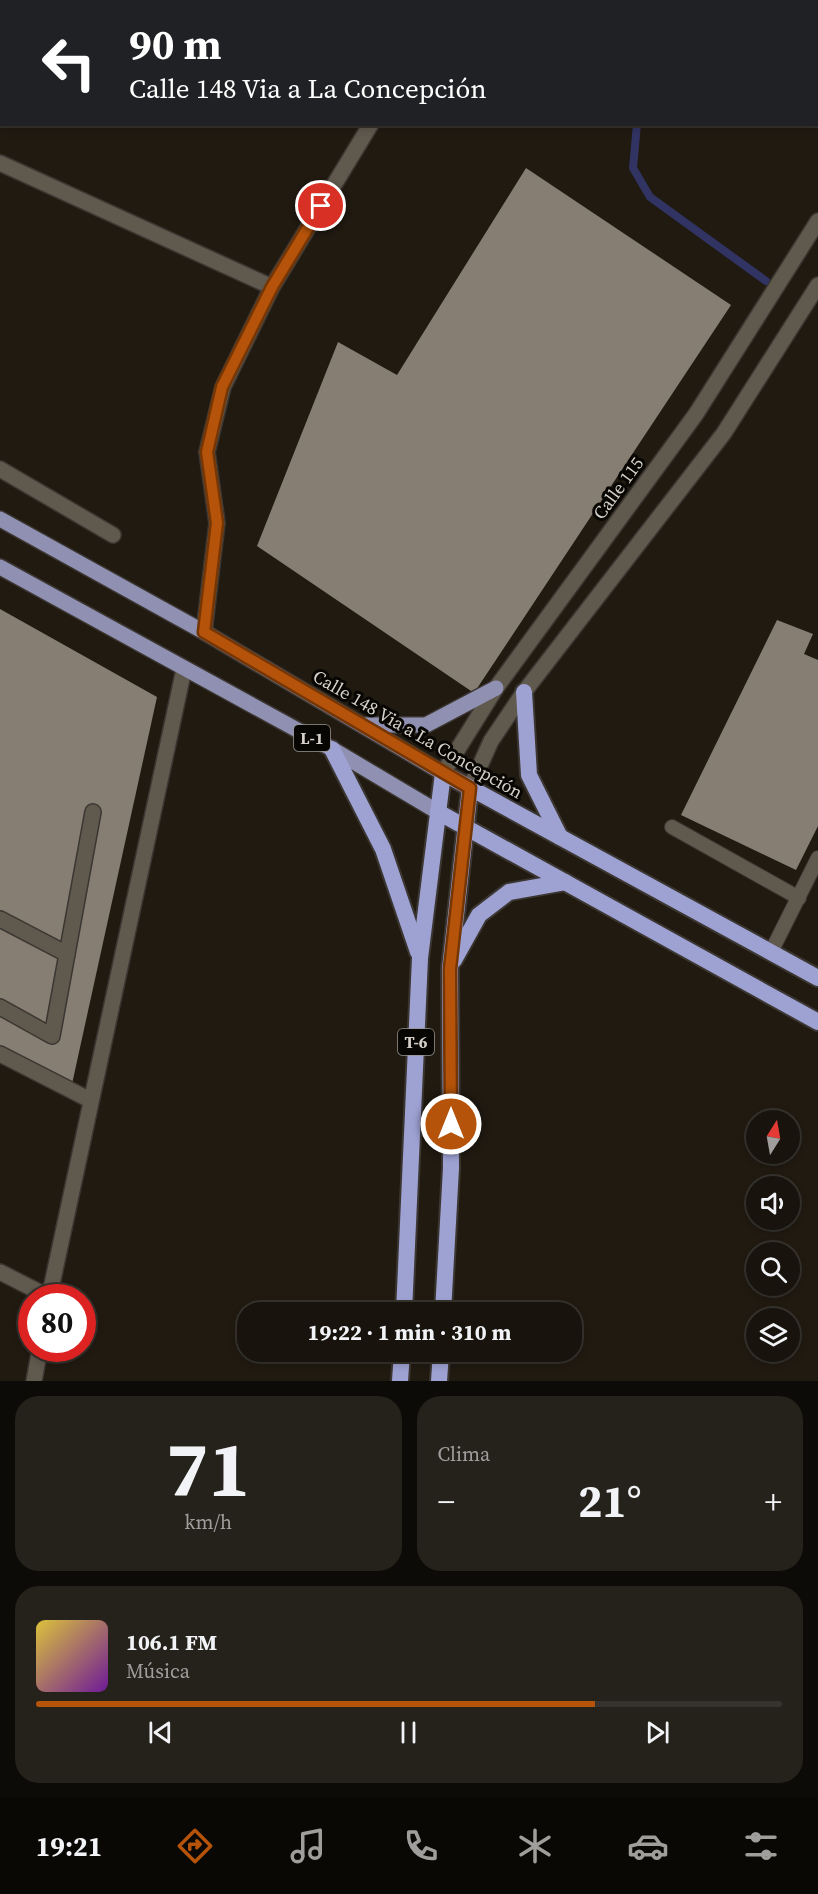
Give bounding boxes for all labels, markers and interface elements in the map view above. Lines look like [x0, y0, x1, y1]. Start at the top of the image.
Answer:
text: 90 m [129, 15, 222, 73]
icon: left [30, 24, 108, 102]
text: Calle 148 Via a La Concepción [129, 70, 487, 107]
pin [295, 180, 346, 231]
icon: arrive [304, 189, 337, 222]
street label: Calle 115 [587, 452, 649, 524]
street label: Calle 148 Via a La Concepción [309, 664, 528, 804]
road number: L-1 [294, 725, 330, 751]
road number: T-6 [398, 1029, 434, 1055]
position arrow [419, 1092, 483, 1156]
north arrow [746, 1110, 800, 1164]
map controls [746, 1110, 800, 1362]
button: sound [746, 1176, 800, 1230]
button: search [746, 1242, 800, 1296]
speed limit sign: 80 [18, 1284, 96, 1362]
button: layers [746, 1308, 800, 1362]
text: 19:22 · 1 min · 310 m [308, 1317, 511, 1347]
text: 71 [166, 1415, 251, 1522]
text: Clima [438, 1440, 490, 1468]
text: 21° [578, 1470, 642, 1532]
text: − [438, 1479, 455, 1524]
text: + [764, 1479, 782, 1524]
text: km/h [184, 1508, 232, 1536]
text: 106.1 FM [126, 1627, 217, 1657]
text: Música [126, 1657, 190, 1685]
icon: previous [144, 1716, 177, 1749]
icon: pause [392, 1716, 425, 1749]
icon: next [641, 1716, 674, 1749]
icon: directions [174, 1825, 216, 1867]
icon: music [287, 1825, 329, 1867]
icon: phone [400, 1825, 442, 1867]
icon: climate [514, 1825, 556, 1867]
icon: car [627, 1825, 669, 1867]
icon: filters [740, 1825, 782, 1867]
text: 19:21 [36, 1828, 102, 1865]

